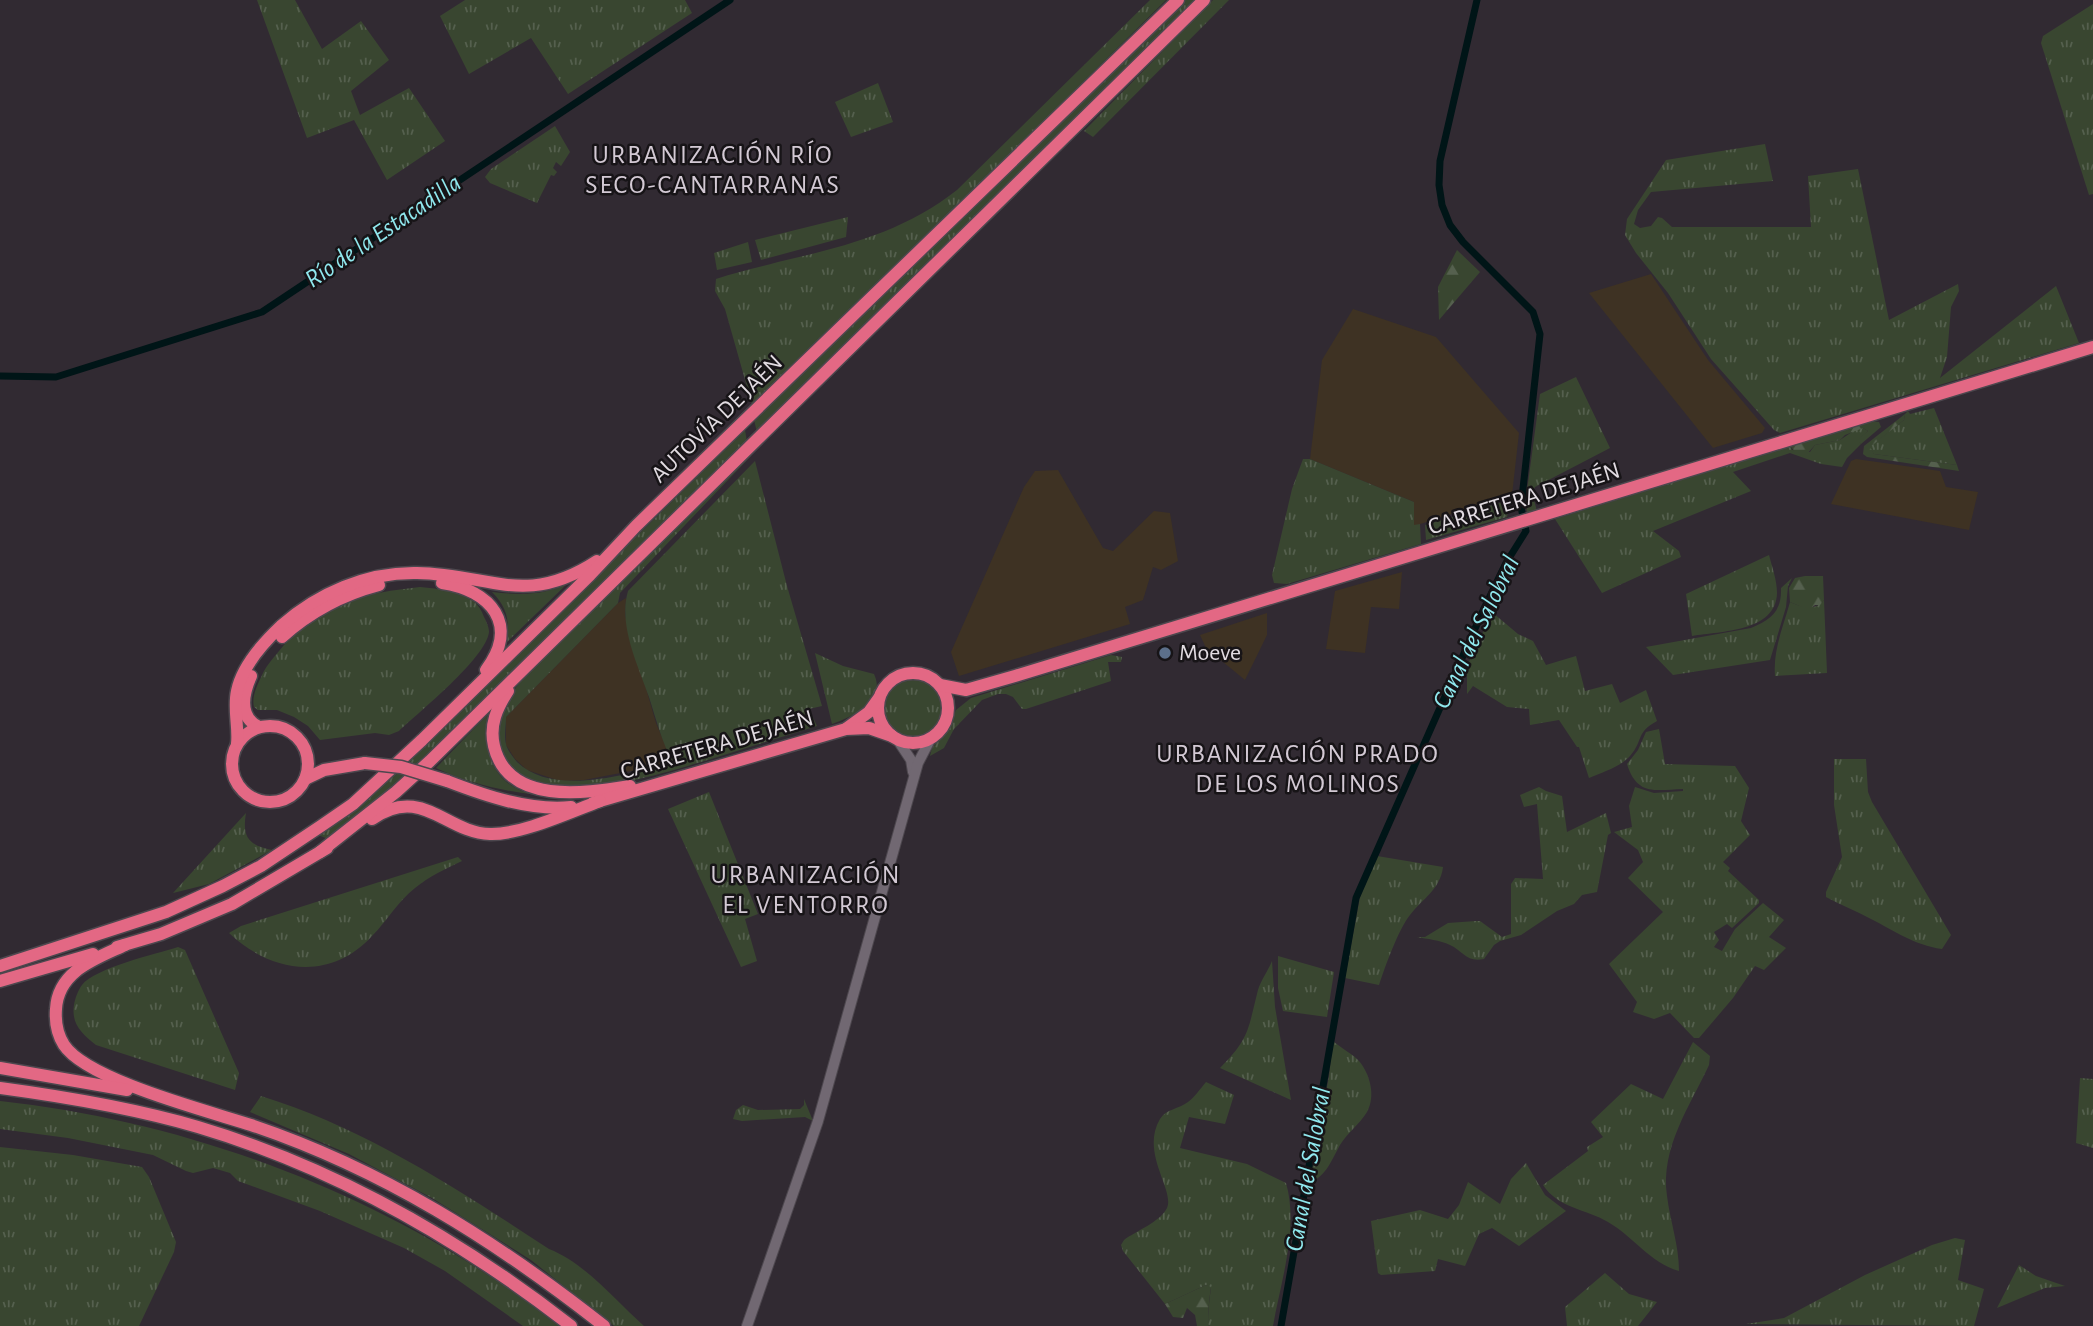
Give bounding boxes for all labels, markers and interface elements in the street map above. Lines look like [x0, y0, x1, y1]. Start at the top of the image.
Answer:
district label: URBANIZACIÓN RÍO SECO-CANTARRANAS [585, 140, 841, 198]
water label: Río de la Estacadilla [300, 169, 466, 293]
street label: AUTOVÍA DE JAÉN [645, 349, 787, 487]
street label: CARRETERA DE JAÉN [1425, 456, 1623, 540]
water label: Canal del Salobral [1428, 551, 1524, 713]
place label: Moeve [1179, 641, 1241, 665]
marker: Moeve [1157, 645, 1173, 661]
street label: CARRETERA DE JAÉN [617, 704, 816, 784]
district label: URBANIZACIÓN PRADO DE LOS MOLINOS [1156, 739, 1440, 797]
district label: URBANIZACIÓN EL VENTORRO [710, 860, 902, 918]
water label: Canal del Salobral [1281, 1085, 1335, 1253]

